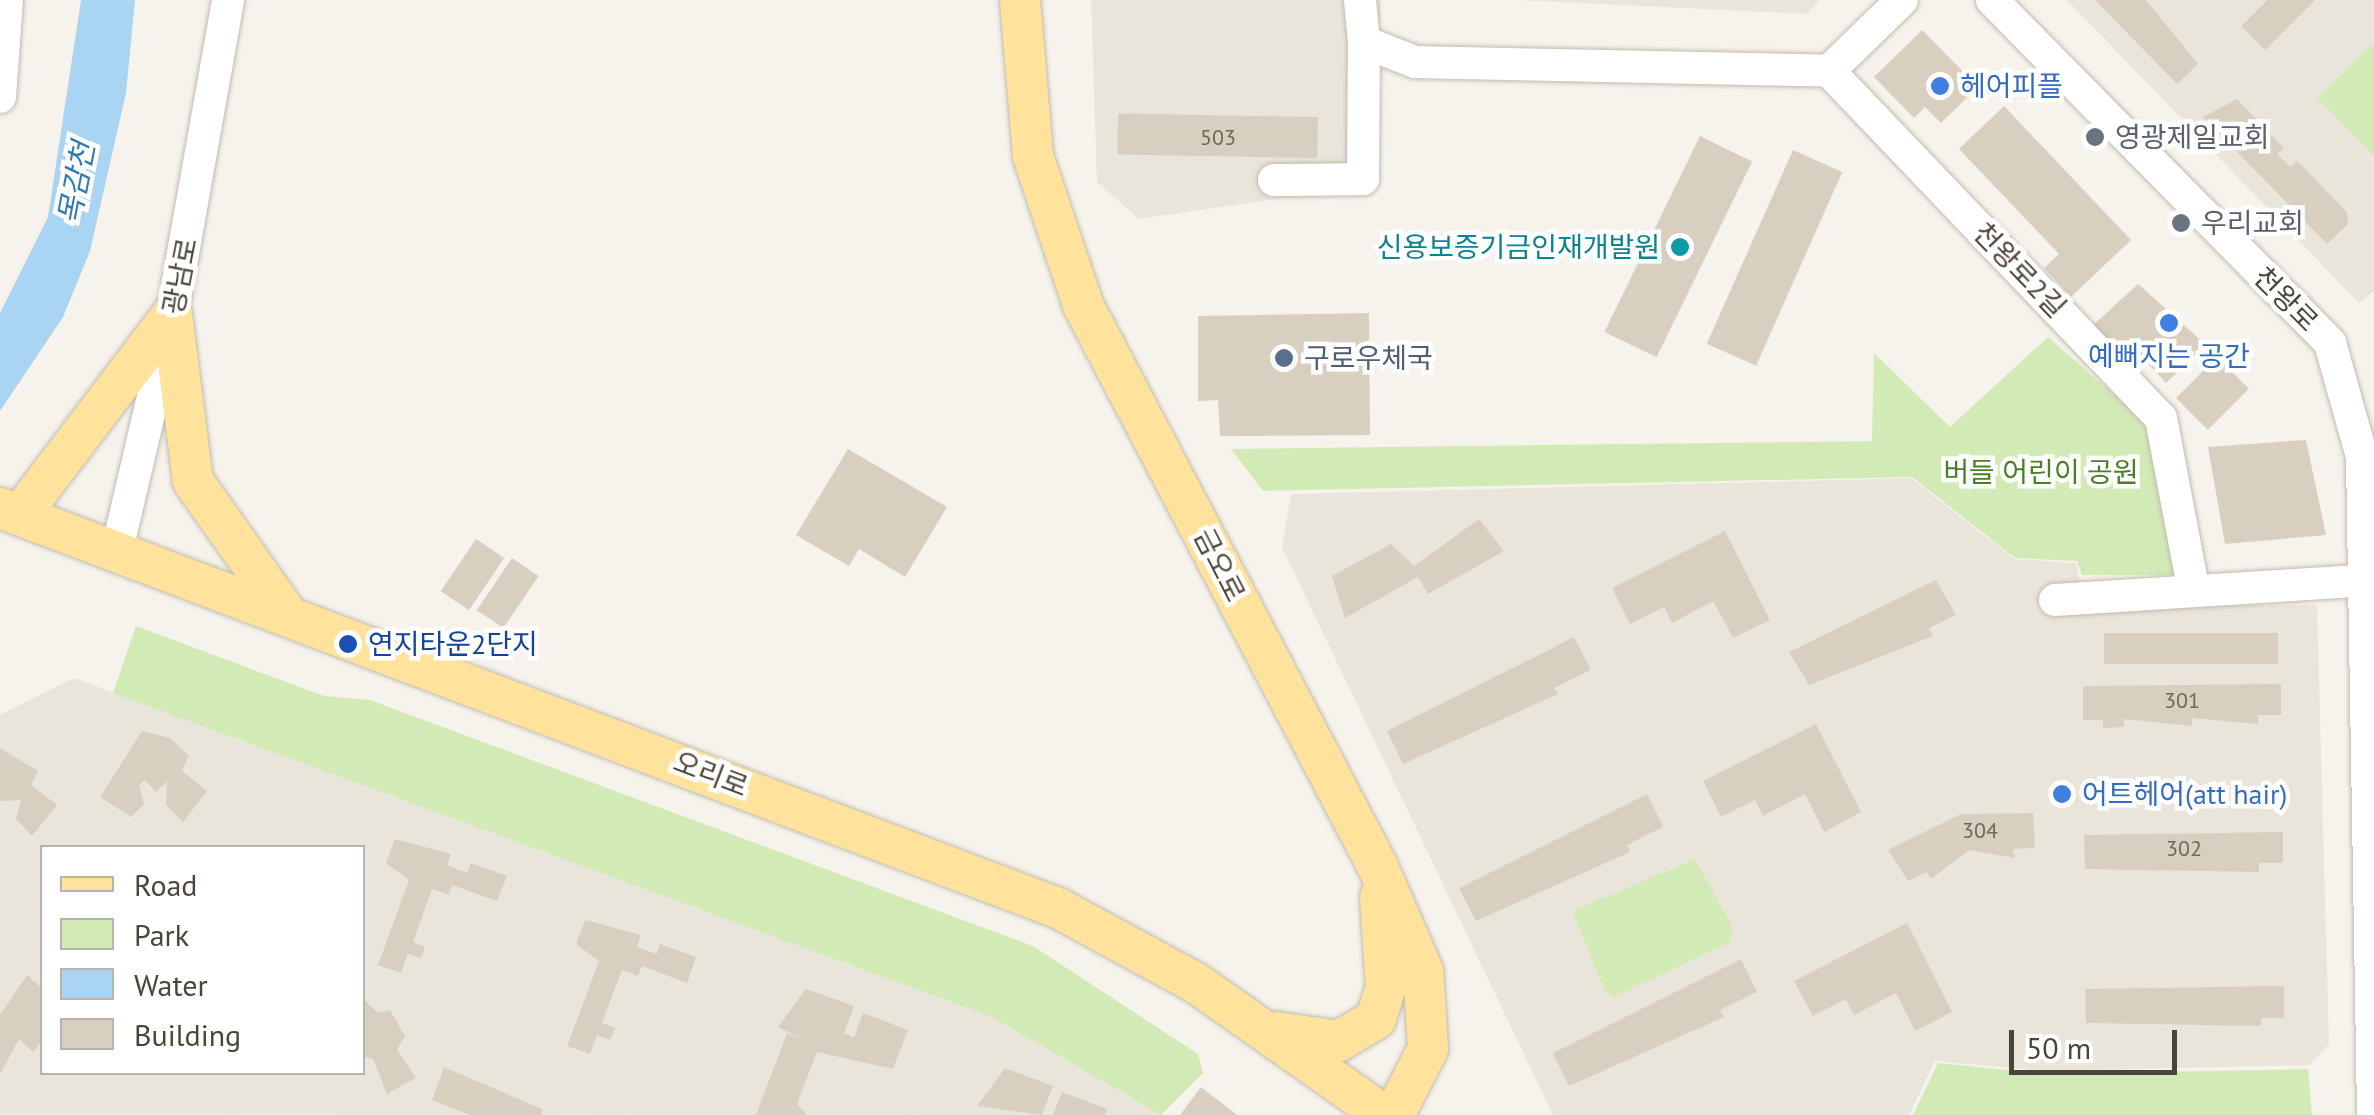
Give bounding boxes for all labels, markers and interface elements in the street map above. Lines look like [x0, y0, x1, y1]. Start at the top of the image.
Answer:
place label: 헤어피플 [1960, 69, 2063, 103]
marker: 헤어피플 [1929, 75, 1951, 97]
place label: 영광제일교회 [2115, 120, 2270, 154]
house number: 503 [1200, 125, 1236, 151]
marker: 영광제일교회 [2084, 126, 2106, 148]
water label: 목감천 [50, 139, 102, 227]
place label: 우리교회 [2201, 206, 2304, 240]
marker: 우리교회 [2170, 212, 2192, 234]
street label: 천왕로2길 [1967, 216, 2073, 324]
place label: 신용보증기금인재개발원 [1377, 230, 1660, 264]
street label: 광남로 [156, 235, 204, 317]
marker: 신용보증기금인재개발원 [1669, 236, 1691, 258]
street label: 천왕로 [2247, 260, 2325, 338]
marker: 예뻐지는 공간 [2158, 312, 2180, 334]
place label: 예뻐지는 공간 [2088, 339, 2250, 373]
place label: 구로우체국 [1304, 341, 1433, 375]
marker: 구로우체국 [1273, 347, 1295, 369]
park label: 버들 어린이 공원 [1943, 455, 2139, 489]
street label: 금오로 [1187, 523, 1253, 607]
place label: 연지타운2단지 [368, 627, 538, 661]
marker: 연지타운2단지 [337, 633, 359, 655]
house number: 301 [2164, 688, 2200, 714]
street label: 오리로 [669, 744, 753, 804]
place label: 어트헤어(att hair) [2082, 777, 2287, 811]
marker: 어트헤어(att hair) [2051, 783, 2073, 805]
house number: 304 [1962, 818, 1998, 844]
house number: 302 [2166, 836, 2202, 862]
legend [40, 845, 365, 1075]
text: Road [134, 865, 198, 904]
text: Park [134, 915, 189, 954]
text: Water [134, 965, 208, 1004]
scale bar [2014, 1010, 2182, 1072]
text: Building [134, 1015, 241, 1054]
text: 50 m [2026, 1028, 2091, 1067]

